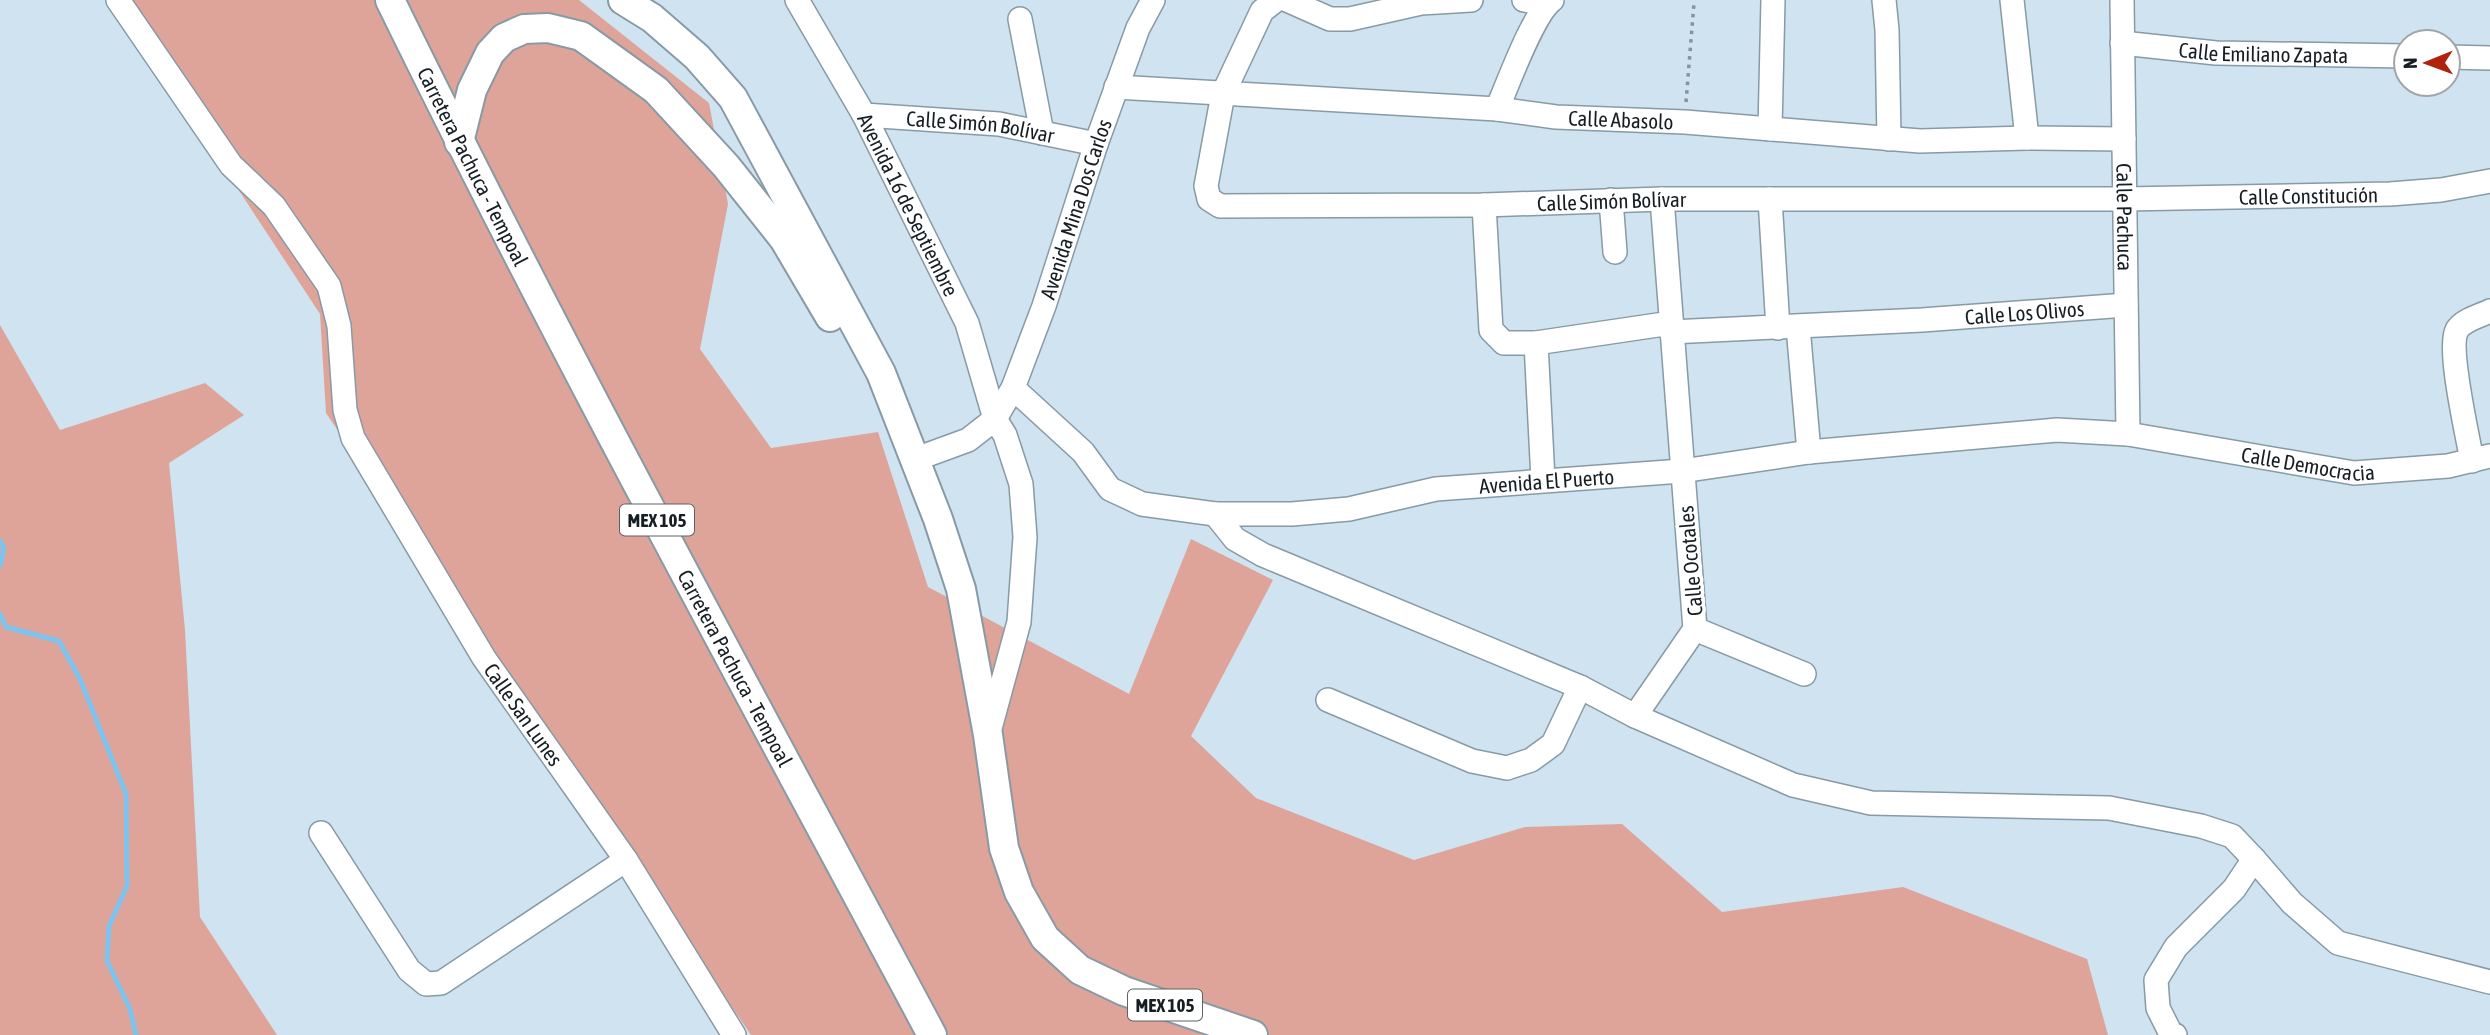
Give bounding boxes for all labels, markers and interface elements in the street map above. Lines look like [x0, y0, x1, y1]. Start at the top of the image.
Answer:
north arrow [2392, 28, 2462, 98]
street label: Calle Emiliano Zapata [2178, 37, 2348, 67]
text: N [2399, 57, 2421, 69]
street label: Carretera Pachuca - Tempoal [413, 63, 534, 270]
street label: Calle Abasolo [1568, 105, 1674, 134]
street label: Calle Simón Bolívar [906, 106, 1057, 147]
street label: Avenida 16 de Septiembre [853, 109, 964, 300]
street label: Avenida Mina Dos Carlos [1035, 116, 1116, 302]
street label: Calle Pachuca [2112, 163, 2138, 271]
street label: Calle Constitución [2239, 182, 2378, 209]
street label: Calle Simón Bolívar [1537, 187, 1687, 215]
street label: Calle Los Olivos [1964, 296, 2085, 329]
street label: Calle Democracia [2240, 442, 2375, 485]
street label: Avenida El Puerto [1478, 464, 1615, 498]
road number: MEX 105 [620, 505, 694, 536]
street label: Calle Ocotales [1673, 505, 1707, 617]
street label: Carretera Pachuca - Tempoal [673, 566, 798, 771]
street label: Calle San Lunes [479, 658, 568, 770]
road number: MEX 105 [1128, 990, 1202, 1021]

